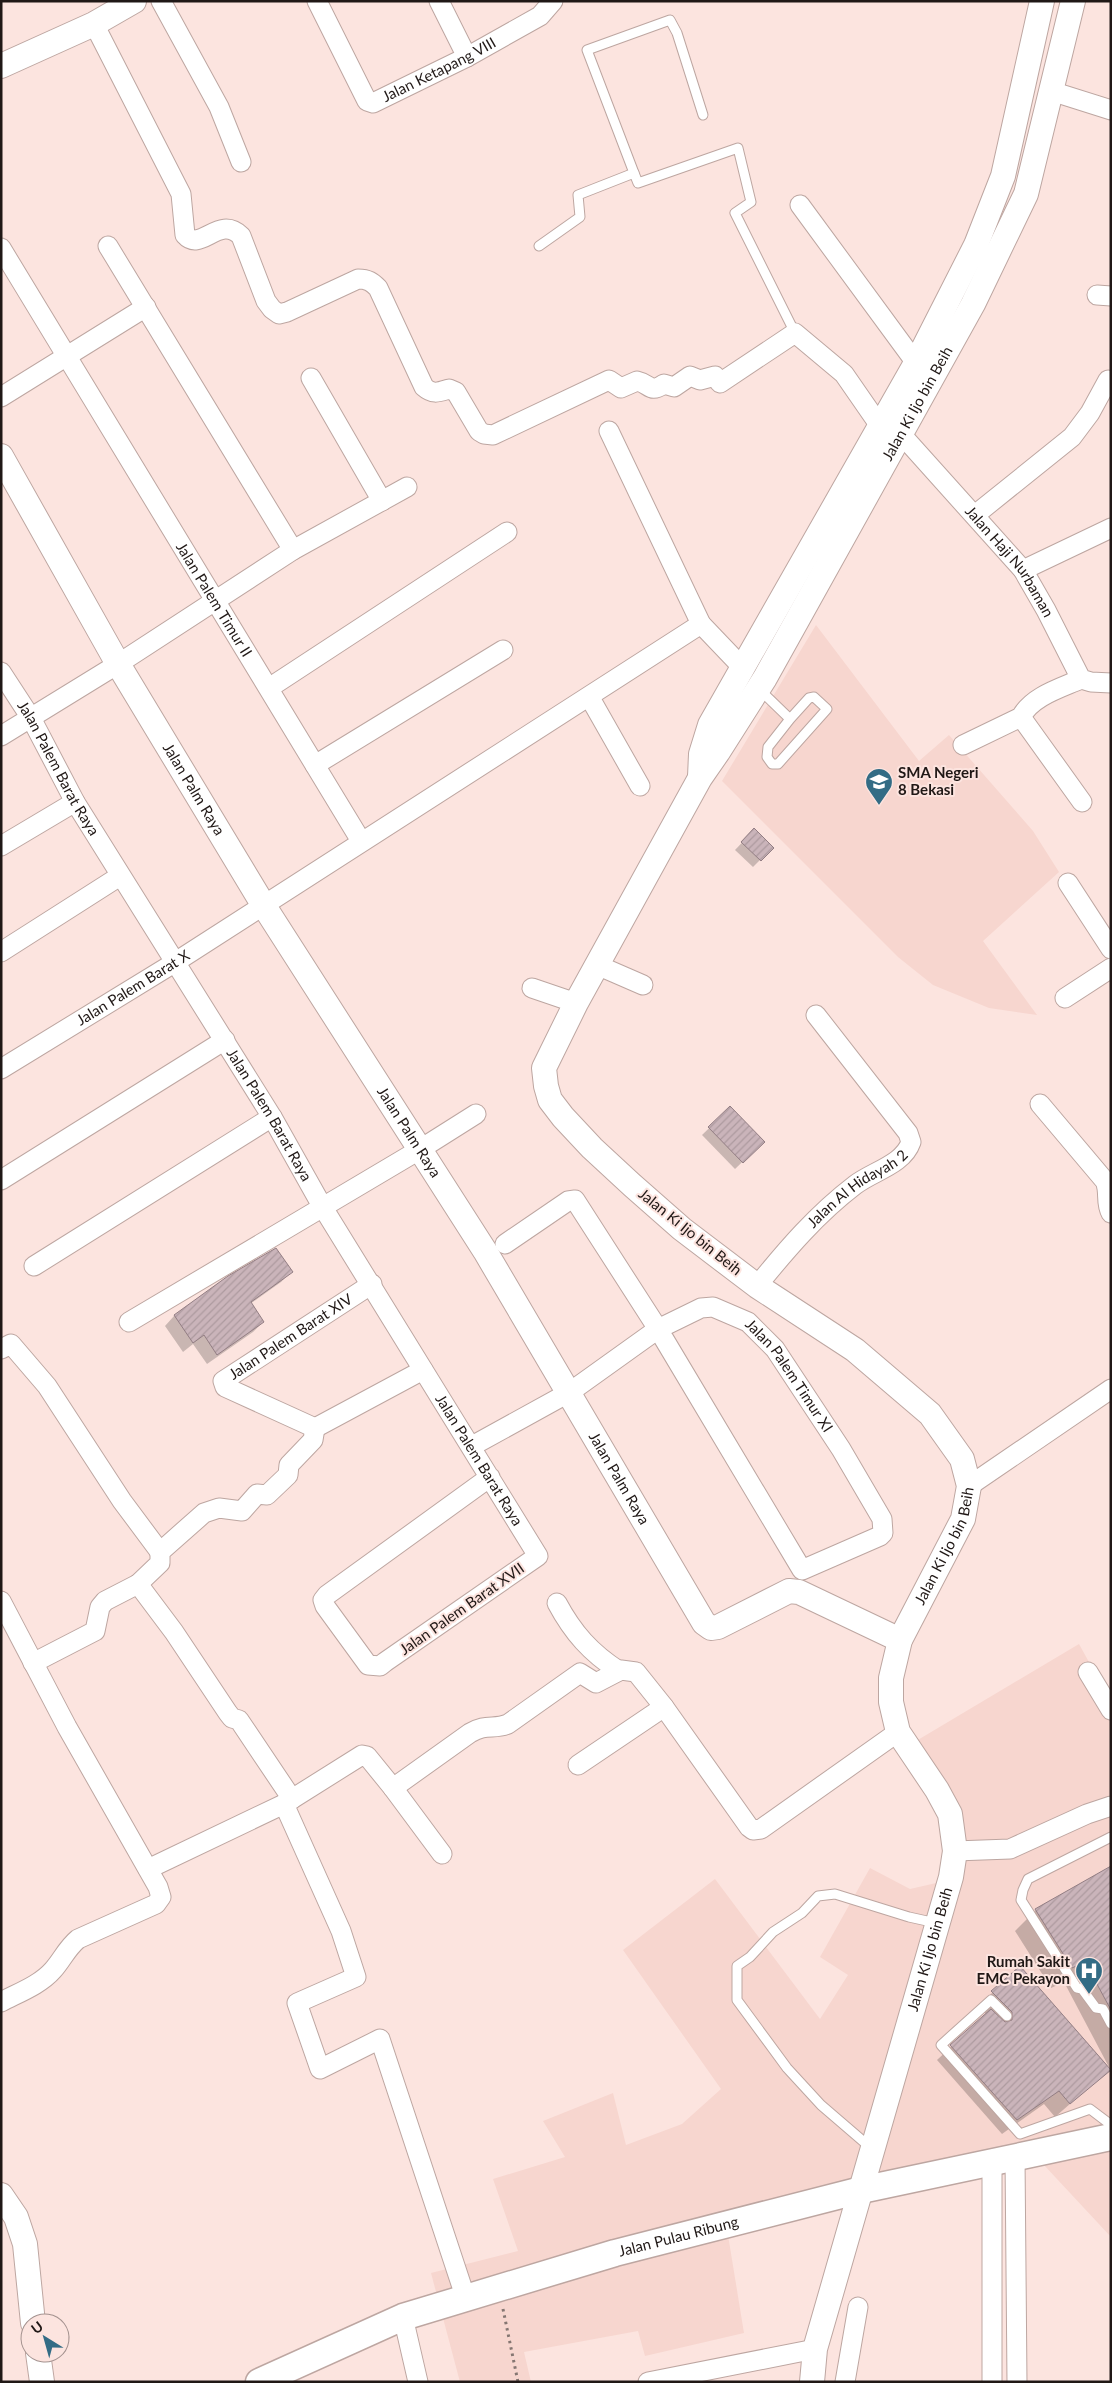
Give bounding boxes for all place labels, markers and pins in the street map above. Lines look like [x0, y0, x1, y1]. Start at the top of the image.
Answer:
place label: SMA Negeri 8 Bekasi [898, 763, 979, 798]
school or university icon: SMA Negeri 8 Bekasi [864, 767, 894, 806]
place label: Rumah Sakit EMC Pekayon [977, 1952, 1070, 1987]
hospital icon: Rumah Sakit EMC Pekayon [1074, 1956, 1104, 1995]

